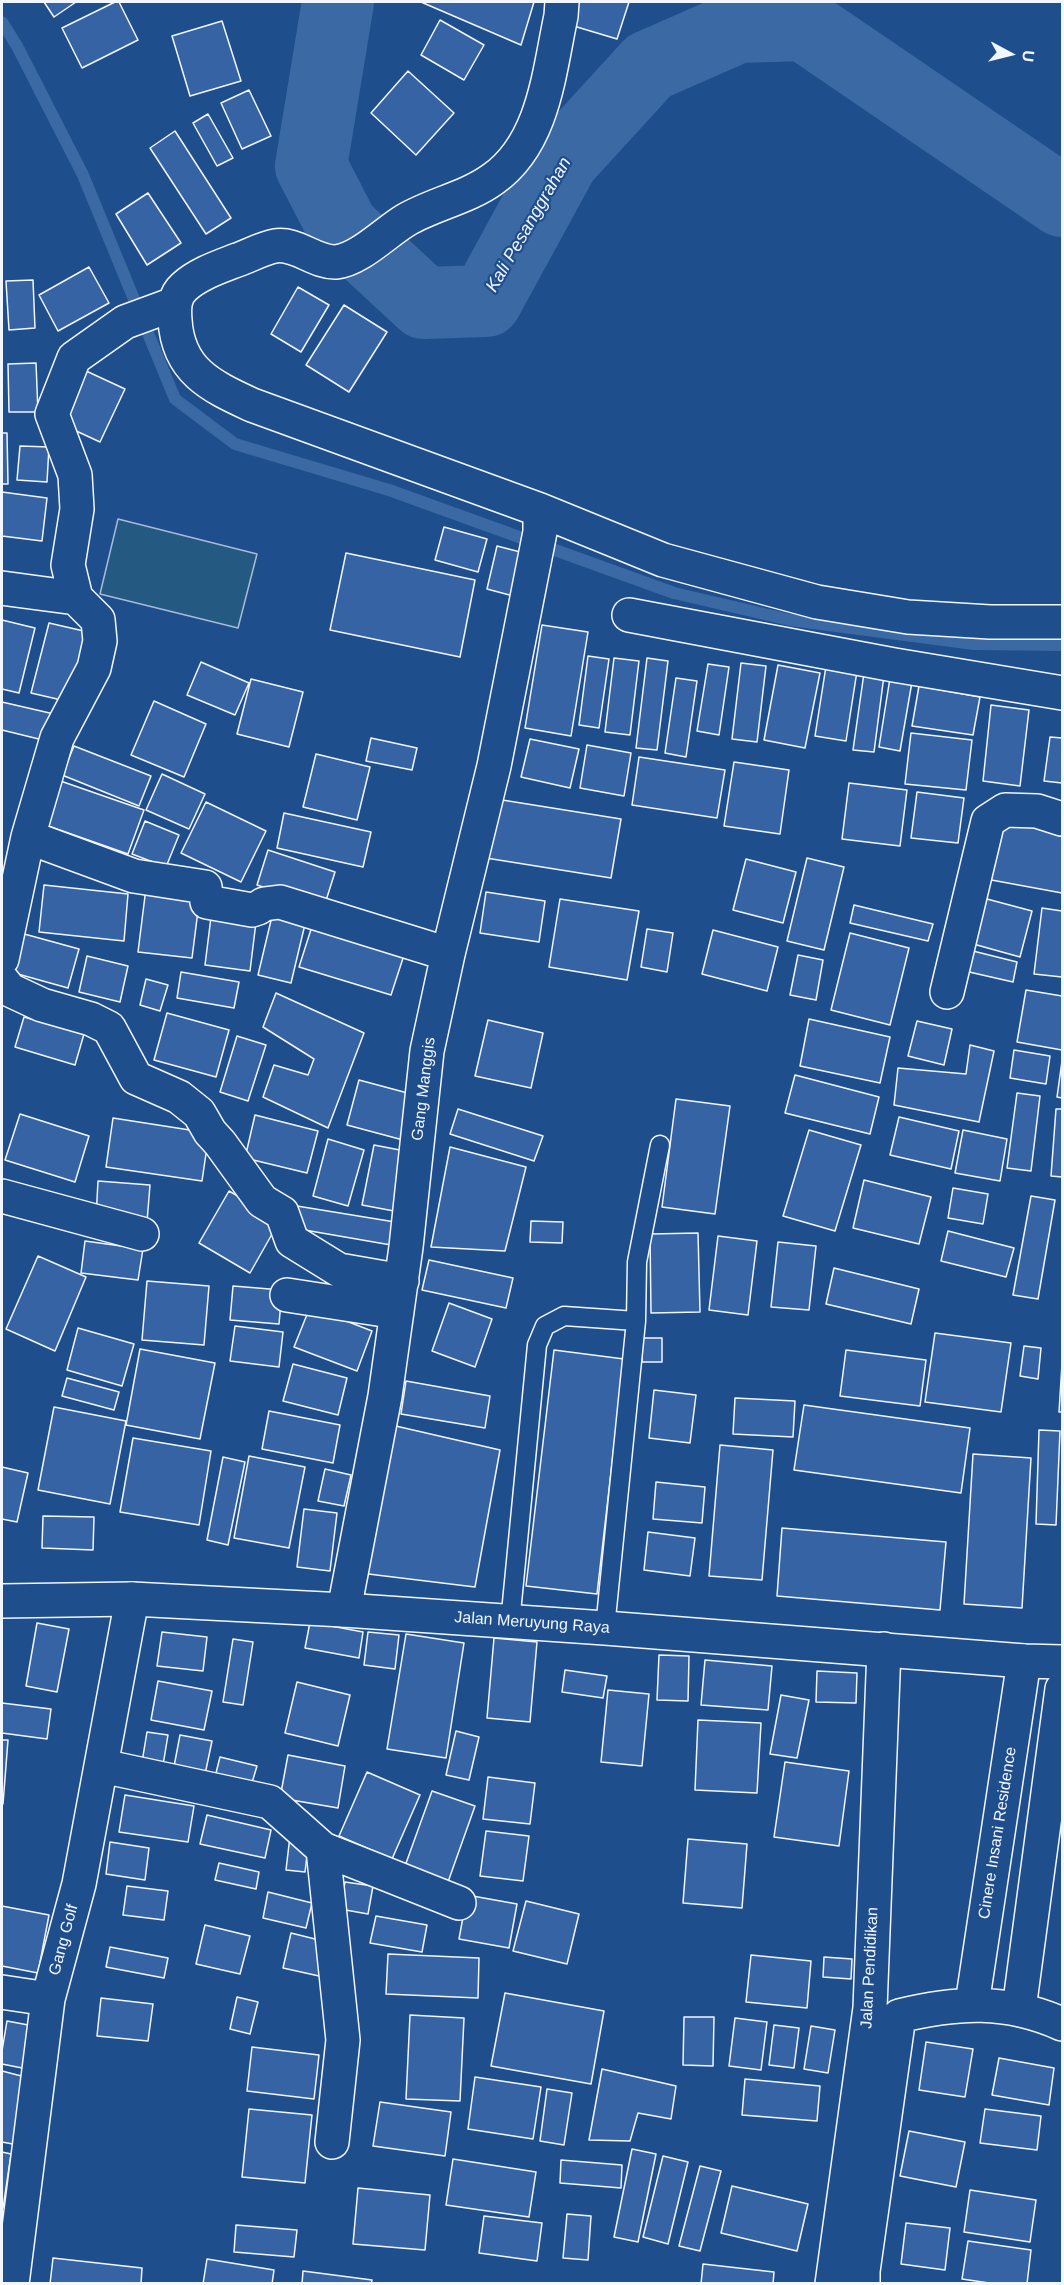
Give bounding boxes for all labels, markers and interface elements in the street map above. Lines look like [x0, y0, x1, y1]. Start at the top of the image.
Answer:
north arrow [980, 24, 1040, 84]
text: U [1019, 49, 1038, 63]
water label: Kali Pesanggrahan [482, 154, 576, 296]
street label: Gang Manggis [408, 1036, 440, 1142]
street label: Jalan Meruyung Raya [454, 1608, 610, 1638]
street label: Cinere Insani Residence [975, 1745, 1021, 1921]
street label: Gang Golf [45, 1902, 83, 1978]
street label: Jalan Pendidikan [857, 1907, 883, 2029]

